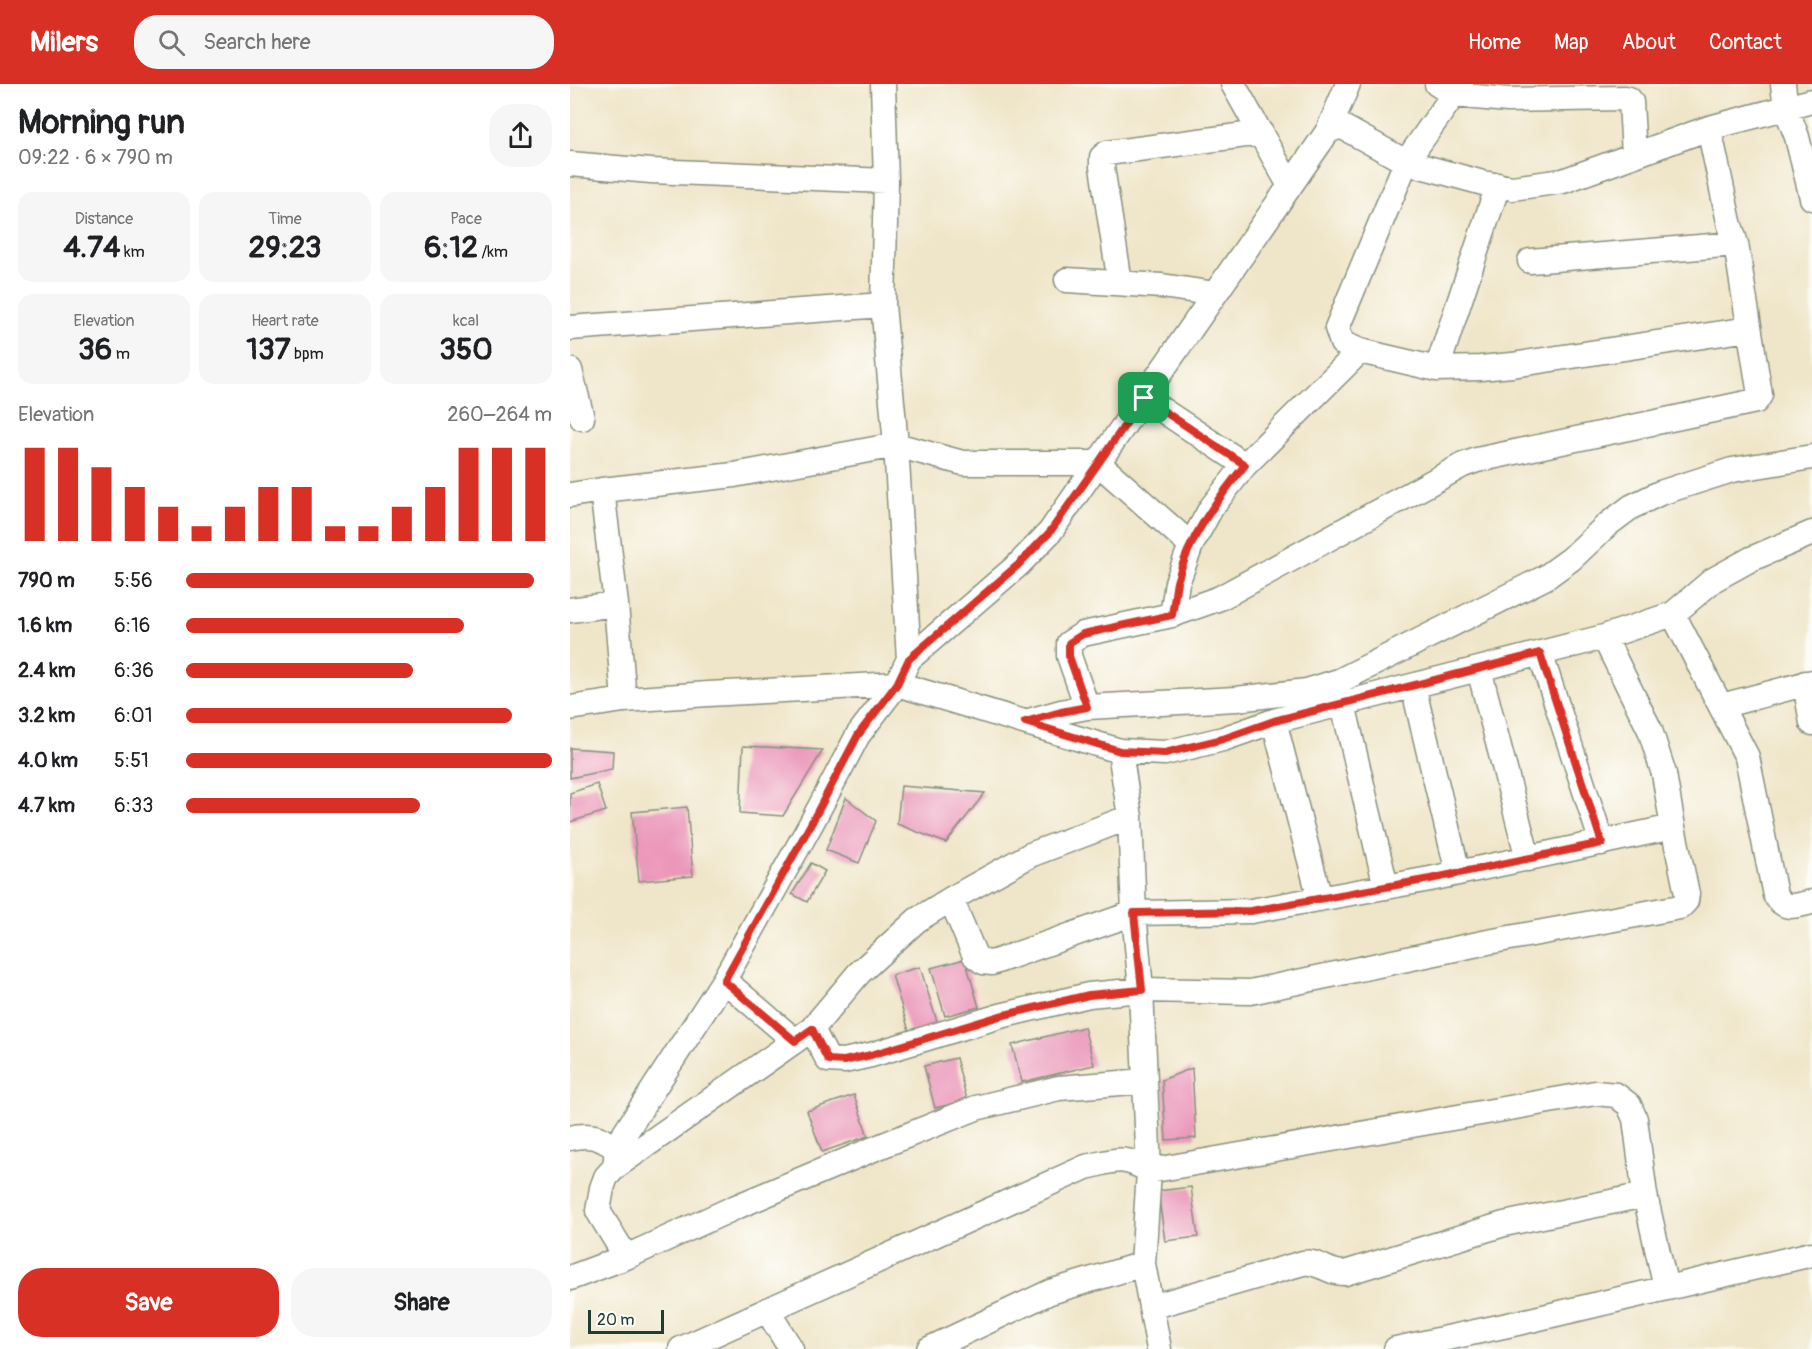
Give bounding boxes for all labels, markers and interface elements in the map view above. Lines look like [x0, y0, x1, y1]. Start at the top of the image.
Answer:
search box [134, 15, 554, 69]
text: Milers [30, 25, 98, 60]
icon: search [155, 26, 188, 59]
text: Search here [203, 28, 311, 56]
text: Home [1468, 29, 1521, 56]
text: Map [1554, 29, 1589, 56]
text: About [1622, 29, 1676, 56]
text: Contact [1709, 29, 1782, 56]
text: Morning run [18, 102, 185, 143]
button: share [489, 104, 552, 167]
text: 09:22 · 6 × 790 m [18, 145, 173, 170]
text: Distance [75, 209, 133, 229]
text: Time [268, 209, 302, 229]
text: Pace [450, 209, 482, 229]
text: 4.74 [63, 229, 120, 266]
text: 29:23 [249, 229, 321, 266]
text: 6:12 [424, 229, 478, 266]
text: km [120, 242, 145, 262]
text: /km [478, 242, 508, 262]
text: Elevation [74, 311, 134, 331]
text: Heart rate [251, 311, 319, 331]
text: kcal [453, 311, 479, 331]
text: 36 [78, 331, 112, 368]
text: 137 [246, 331, 291, 368]
text: 350 [439, 331, 493, 368]
text: m [112, 344, 130, 364]
text: bpm [291, 344, 324, 364]
pin [1118, 372, 1169, 423]
icon: arrive [1127, 381, 1160, 414]
text: Elevation [18, 402, 94, 427]
text: 260–264 m [447, 402, 552, 427]
text: 790 m [18, 568, 75, 593]
text: 5:56 [114, 568, 153, 593]
text: 1.6 km [18, 613, 72, 638]
text: 6:16 [114, 613, 150, 638]
text: 2.4 km [18, 658, 76, 683]
text: 6:36 [114, 658, 154, 683]
text: 3.2 km [18, 703, 75, 728]
text: 6:01 [114, 703, 152, 728]
text: 4.0 km [18, 748, 78, 773]
text: 5:51 [114, 748, 149, 773]
text: 4.7 km [18, 793, 75, 818]
text: 6:33 [114, 793, 153, 818]
button: Save [18, 1268, 279, 1337]
button: Share [291, 1268, 552, 1337]
scale bar [588, 1307, 664, 1334]
text: 20 m [597, 1310, 635, 1330]

